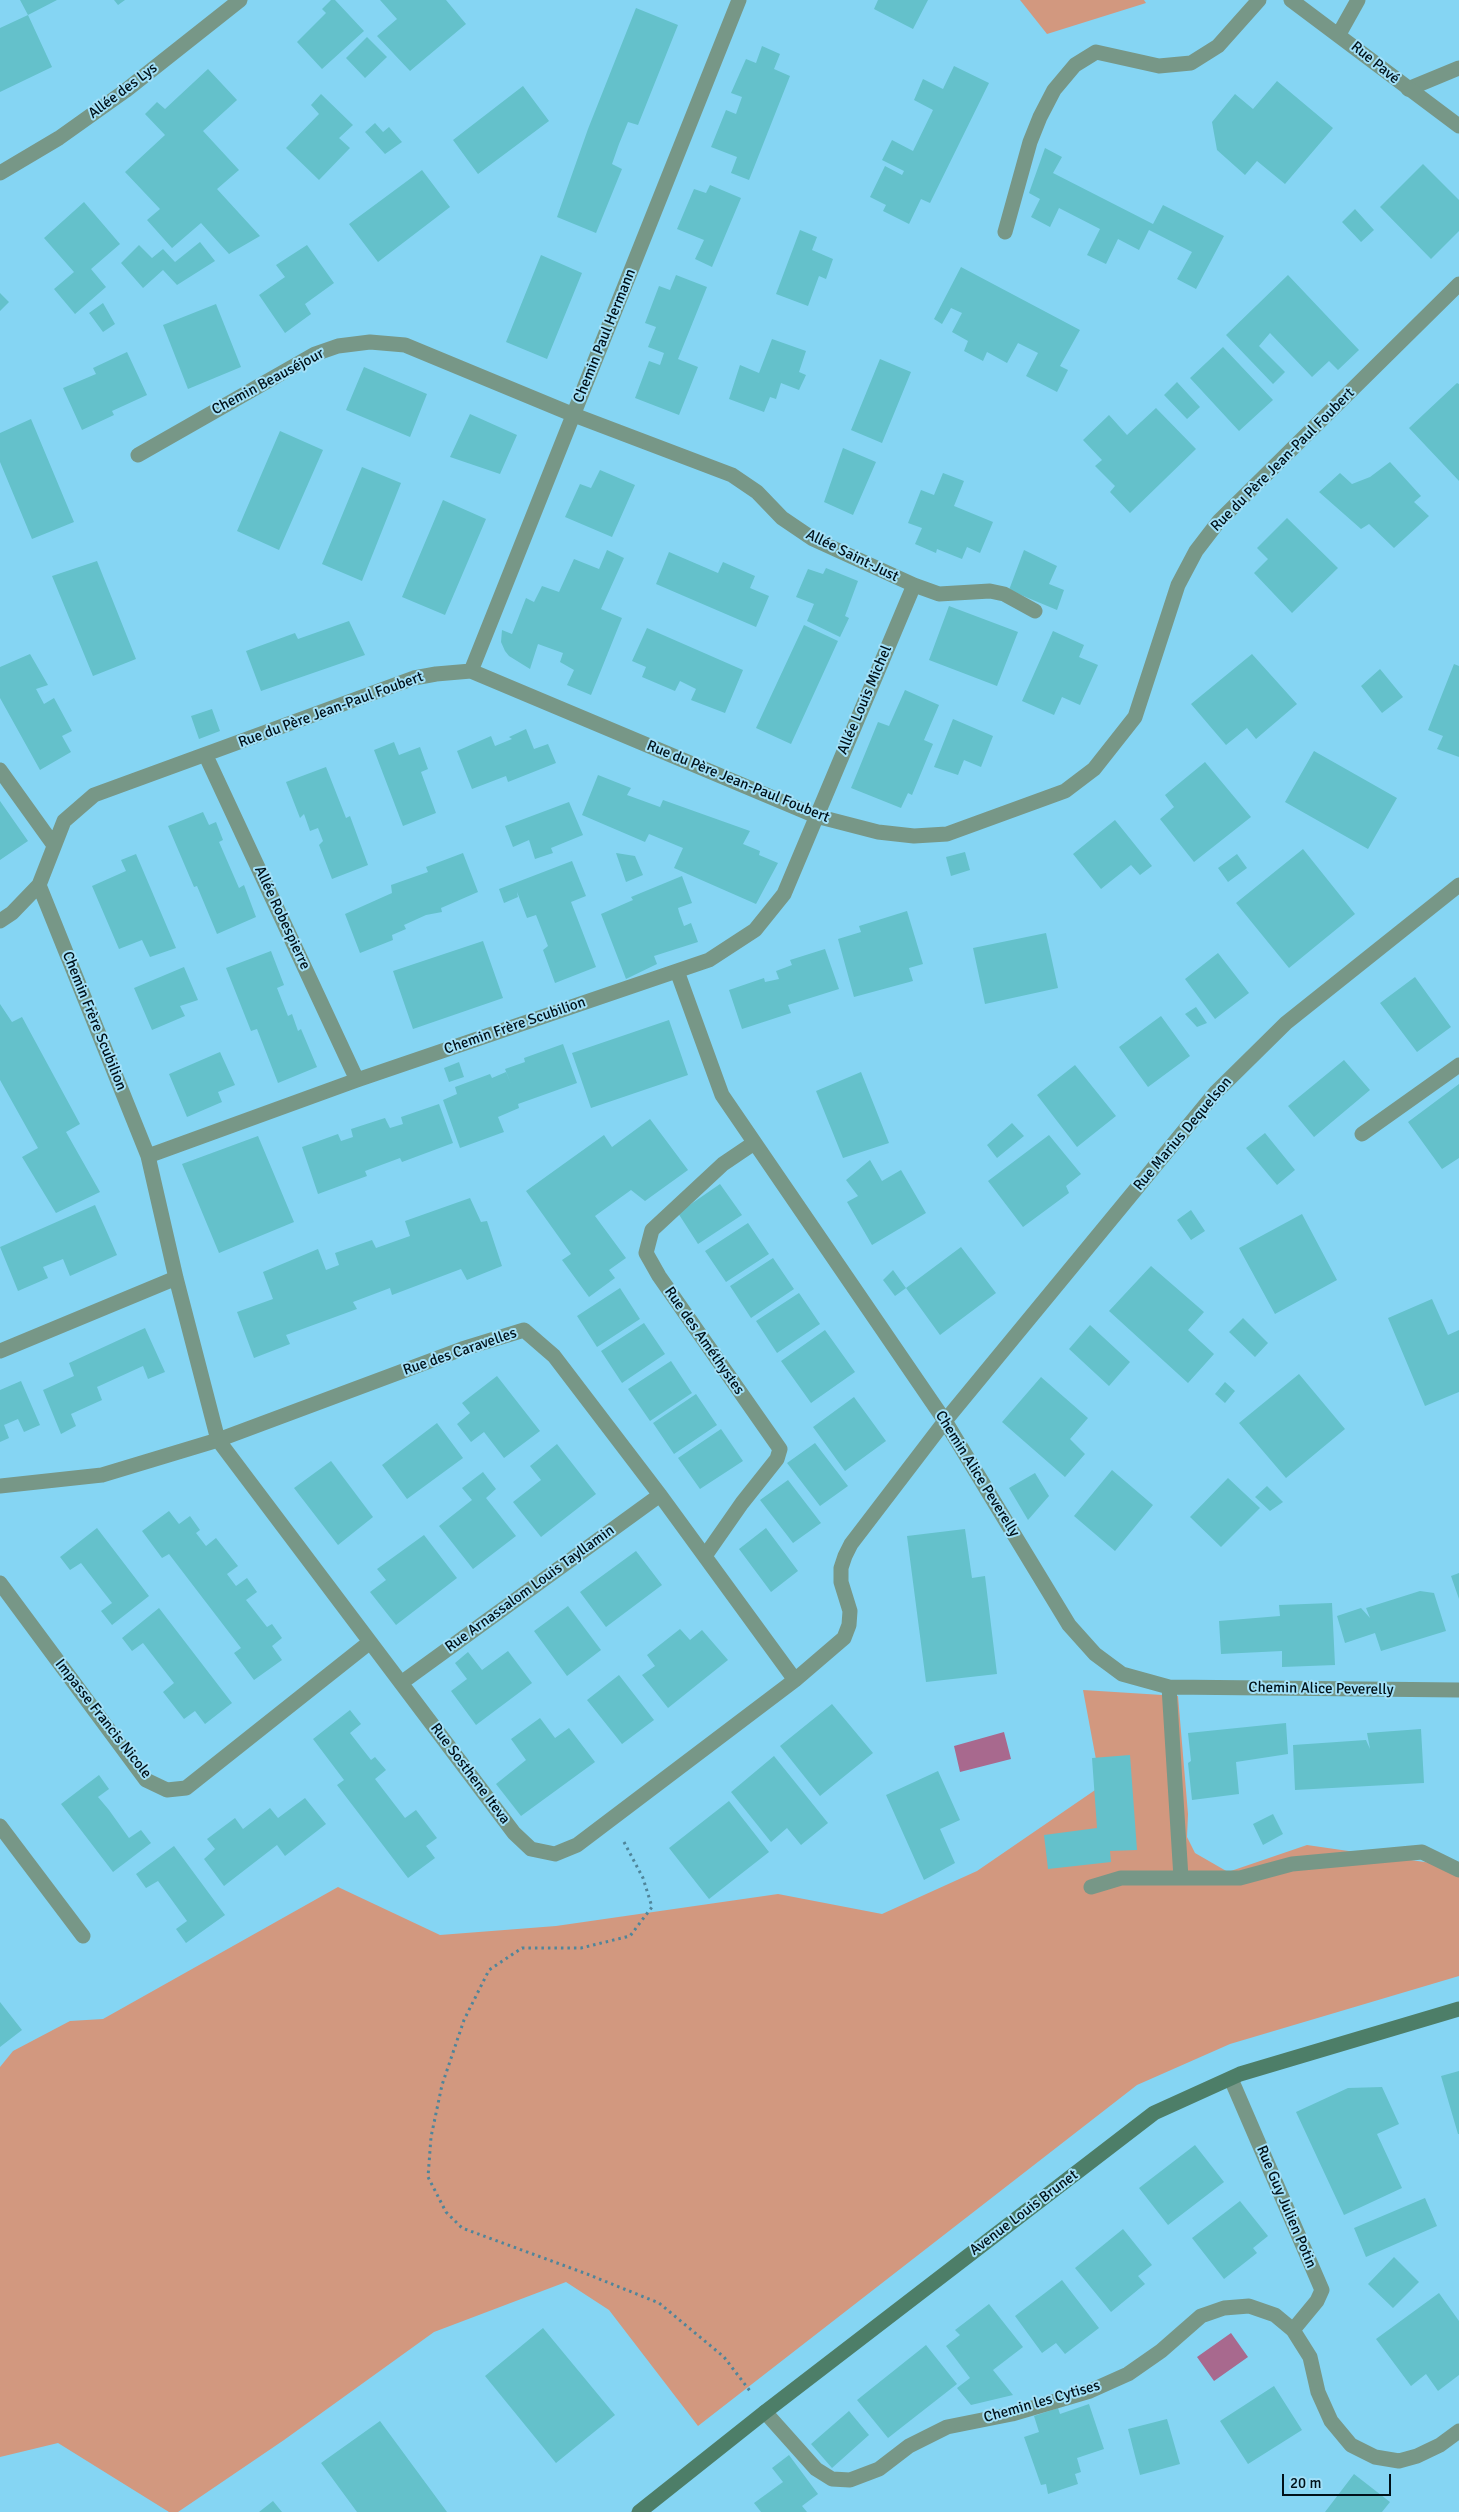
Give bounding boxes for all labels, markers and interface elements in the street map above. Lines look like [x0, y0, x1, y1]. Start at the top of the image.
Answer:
street label: Rue Pavé [1347, 38, 1403, 88]
street label: Allée des Lys [85, 59, 161, 123]
street label: Chemin Paul Hermann [570, 266, 640, 406]
street label: Chemin Beauséjour [209, 345, 327, 419]
street label: Rue du Père Jean-Paul Foubert [1207, 384, 1359, 536]
street label: Allée Saint-Just [803, 526, 901, 586]
street label: Allée Louis Michel [834, 643, 896, 757]
street label: Rue du Père Jean-Paul Foubert [236, 668, 426, 752]
street label: Rue du Père Jean-Paul Foubert [644, 737, 832, 827]
street label: Allée Robespierre [250, 863, 314, 973]
street label: Chemin Frère Scubilion [58, 949, 130, 1093]
street label: Chemin Frère Scubilion [442, 993, 588, 1059]
street label: Rue Marius Dequelson [1130, 1073, 1236, 1195]
street label: Rue des Améthystes [660, 1284, 748, 1398]
street label: Rue des Caravelles [401, 1324, 519, 1380]
street label: Chemin Alice Peverelly [931, 1408, 1023, 1540]
street label: Rue Arnassalom Louis Tayllamin [442, 1522, 618, 1656]
street label: Impasse Francis Nicole [51, 1656, 155, 1782]
street label: Chemin Alice Peverelly [1248, 1679, 1394, 1699]
street label: Rue Sosthene Iteva [426, 1720, 514, 1828]
street label: Rue Guy Julien Potin [1252, 2143, 1320, 2271]
street label: Avenue Louis Brunet [966, 2166, 1082, 2260]
street label: Chemin les Cytises [982, 2377, 1102, 2427]
scale bar [1284, 2464, 1393, 2496]
text: 20 m [1290, 2474, 1321, 2492]

